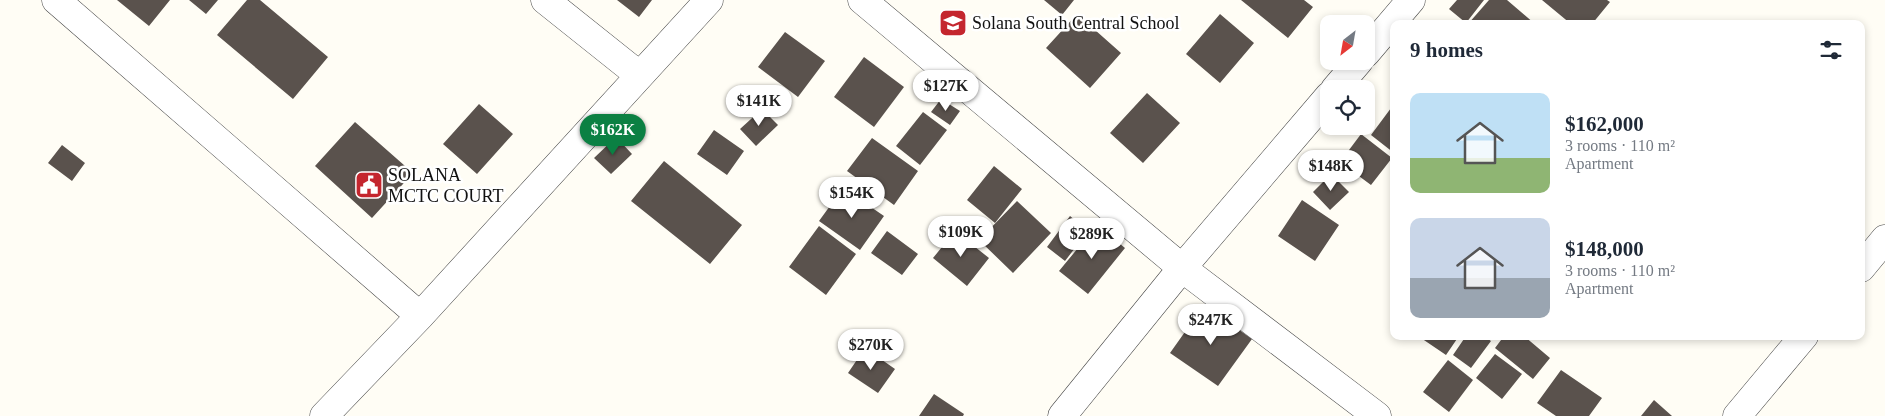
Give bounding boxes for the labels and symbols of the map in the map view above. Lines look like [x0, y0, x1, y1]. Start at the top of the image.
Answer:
school or university icon: Solana South Central School [938, 8, 968, 38]
place label: Solana South Central School [972, 13, 1179, 33]
north arrow [1320, 15, 1375, 70]
pin: $127K [911, 70, 981, 112]
pin: $141K [724, 84, 794, 127]
pin: $162K [578, 114, 648, 156]
pin: $148K [1296, 150, 1366, 192]
place label: SOLANA MCTC COURT [388, 165, 503, 206]
public building icon: SOLANA MCTC COURT [354, 170, 384, 200]
pin: $154K [817, 176, 887, 219]
pin: $109K [926, 216, 996, 258]
pin: $289K [1057, 218, 1127, 260]
pin: $247K [1176, 304, 1246, 346]
pin: $270K [836, 328, 906, 371]

